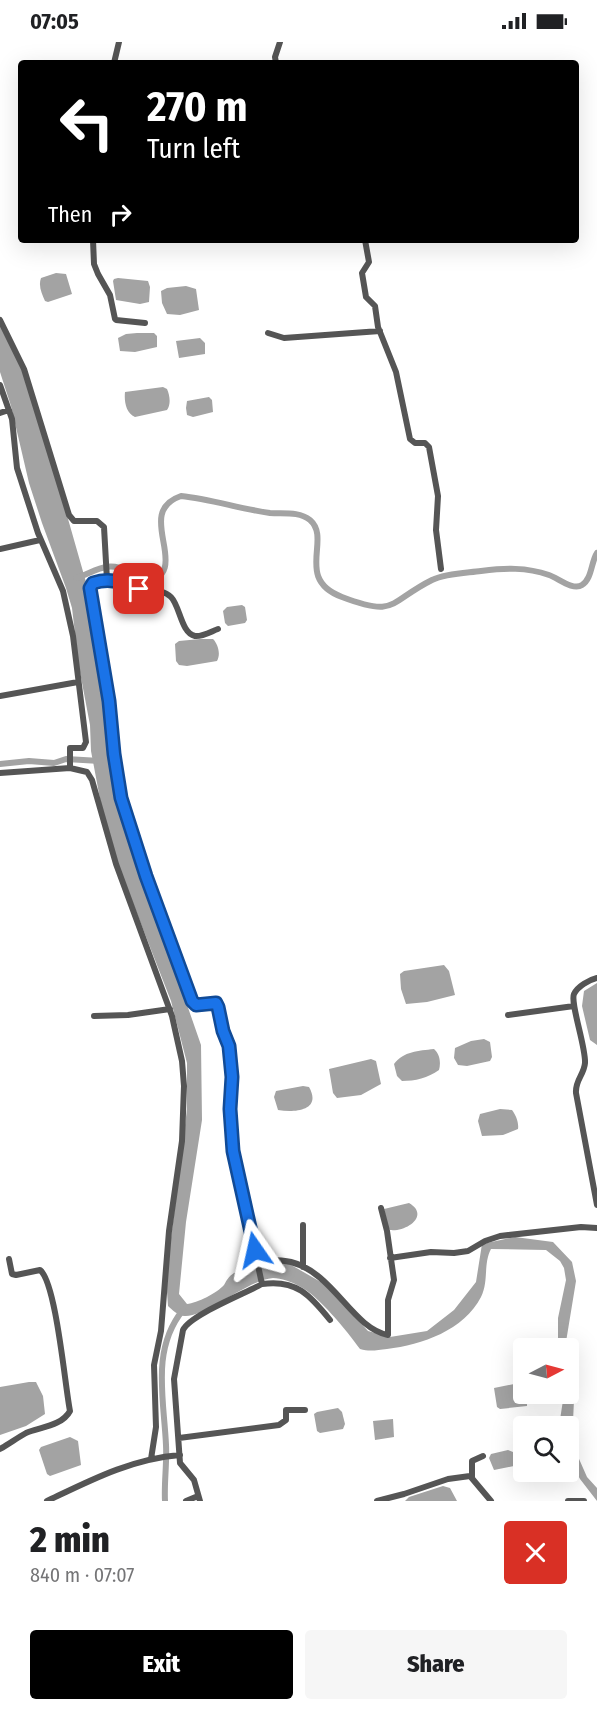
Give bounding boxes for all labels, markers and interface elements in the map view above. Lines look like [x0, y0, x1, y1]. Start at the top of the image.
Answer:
text: 07:05 [30, 8, 79, 35]
text: 270 m [147, 82, 247, 132]
icon: left [48, 84, 126, 162]
text: Turn left [147, 133, 240, 165]
icon: right [104, 198, 137, 231]
text: Then [48, 201, 92, 228]
pin [113, 563, 164, 614]
icon: arrive [122, 572, 155, 605]
position arrow [223, 1218, 287, 1282]
north arrow [513, 1338, 579, 1404]
map controls [513, 1338, 579, 1482]
button: search [513, 1416, 579, 1482]
text: 2 min [30, 1518, 110, 1562]
button: close [504, 1521, 567, 1584]
text: 840 m · 07:07 [30, 1563, 134, 1587]
button: Exit [30, 1630, 293, 1699]
button: Share [305, 1630, 567, 1699]

